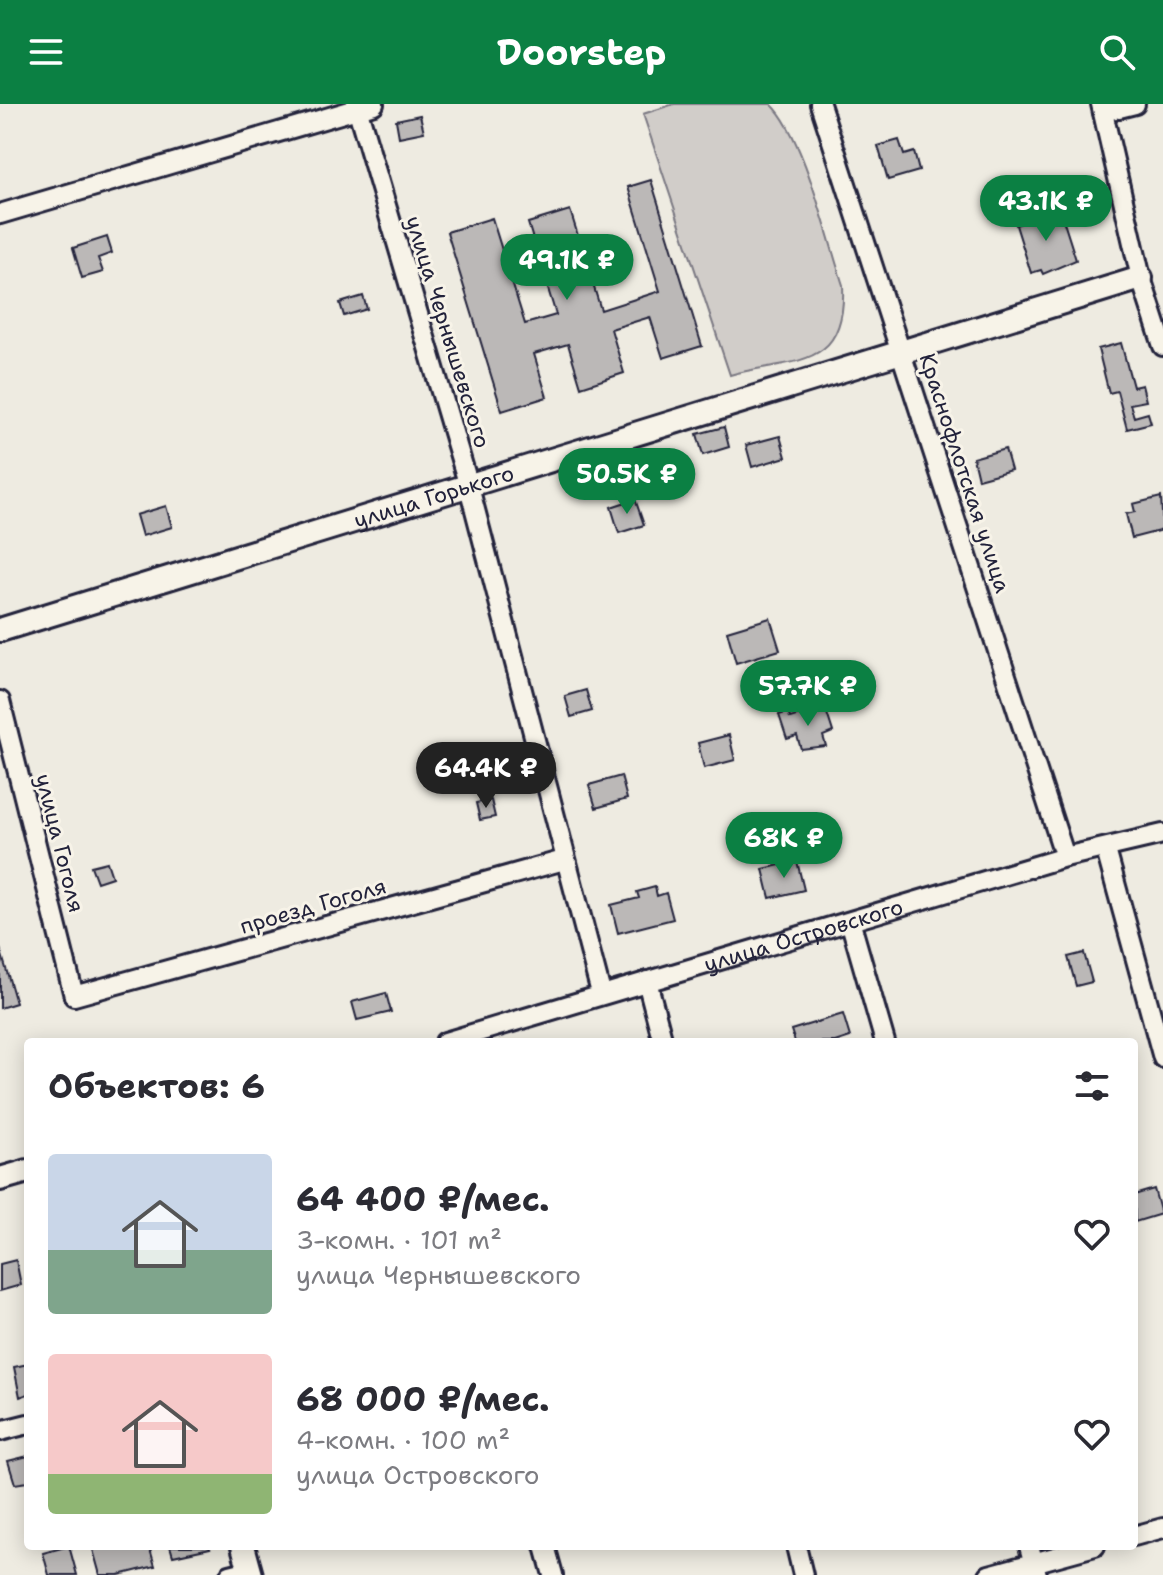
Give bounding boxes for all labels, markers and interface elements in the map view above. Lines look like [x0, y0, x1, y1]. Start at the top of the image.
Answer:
text: Doorstep [497, 28, 666, 77]
icon: menu [24, 30, 68, 74]
icon: search [1095, 30, 1139, 74]
pin: 43.1K ₽ [972, 175, 1120, 243]
text: 43.1K ₽ [998, 183, 1094, 218]
street label: улица Чернышевского [399, 212, 497, 452]
pin: 49.1K ₽ [493, 234, 641, 302]
text: 49.1K ₽ [518, 242, 616, 277]
street label: Краснофлотская улица [913, 349, 1018, 597]
pin: 50.5K ₽ [553, 448, 701, 516]
text: 50.5K ₽ [576, 456, 678, 491]
street label: улица Горького [350, 458, 517, 535]
pin: 57.7K ₽ [734, 660, 882, 728]
text: 57.7K ₽ [758, 668, 858, 703]
pin: 64.4K ₽ [412, 742, 560, 810]
text: 64.4K ₽ [434, 750, 538, 785]
street label: улица Гоголя [29, 771, 91, 915]
pin: 68K ₽ [728, 812, 840, 880]
text: 68K ₽ [743, 820, 825, 855]
street label: проезд Гоголя [236, 871, 390, 941]
street label: улица Островского [700, 892, 906, 978]
text: Объектов: 6 [48, 1063, 265, 1109]
icon: filters [1070, 1064, 1114, 1108]
text: 64 400 ₽/мес. [296, 1176, 550, 1222]
icon: home [112, 1186, 208, 1282]
icon: heart [1070, 1212, 1114, 1256]
text: 3-комн. · 101 m² [296, 1222, 502, 1257]
text: улица Чернышевского [296, 1257, 581, 1292]
text: 68 000 ₽/мес. [296, 1376, 550, 1422]
icon: home [112, 1386, 208, 1482]
icon: heart [1070, 1412, 1114, 1456]
text: 4-комн. · 100 m² [296, 1422, 510, 1457]
text: улица Островского [296, 1457, 540, 1492]

